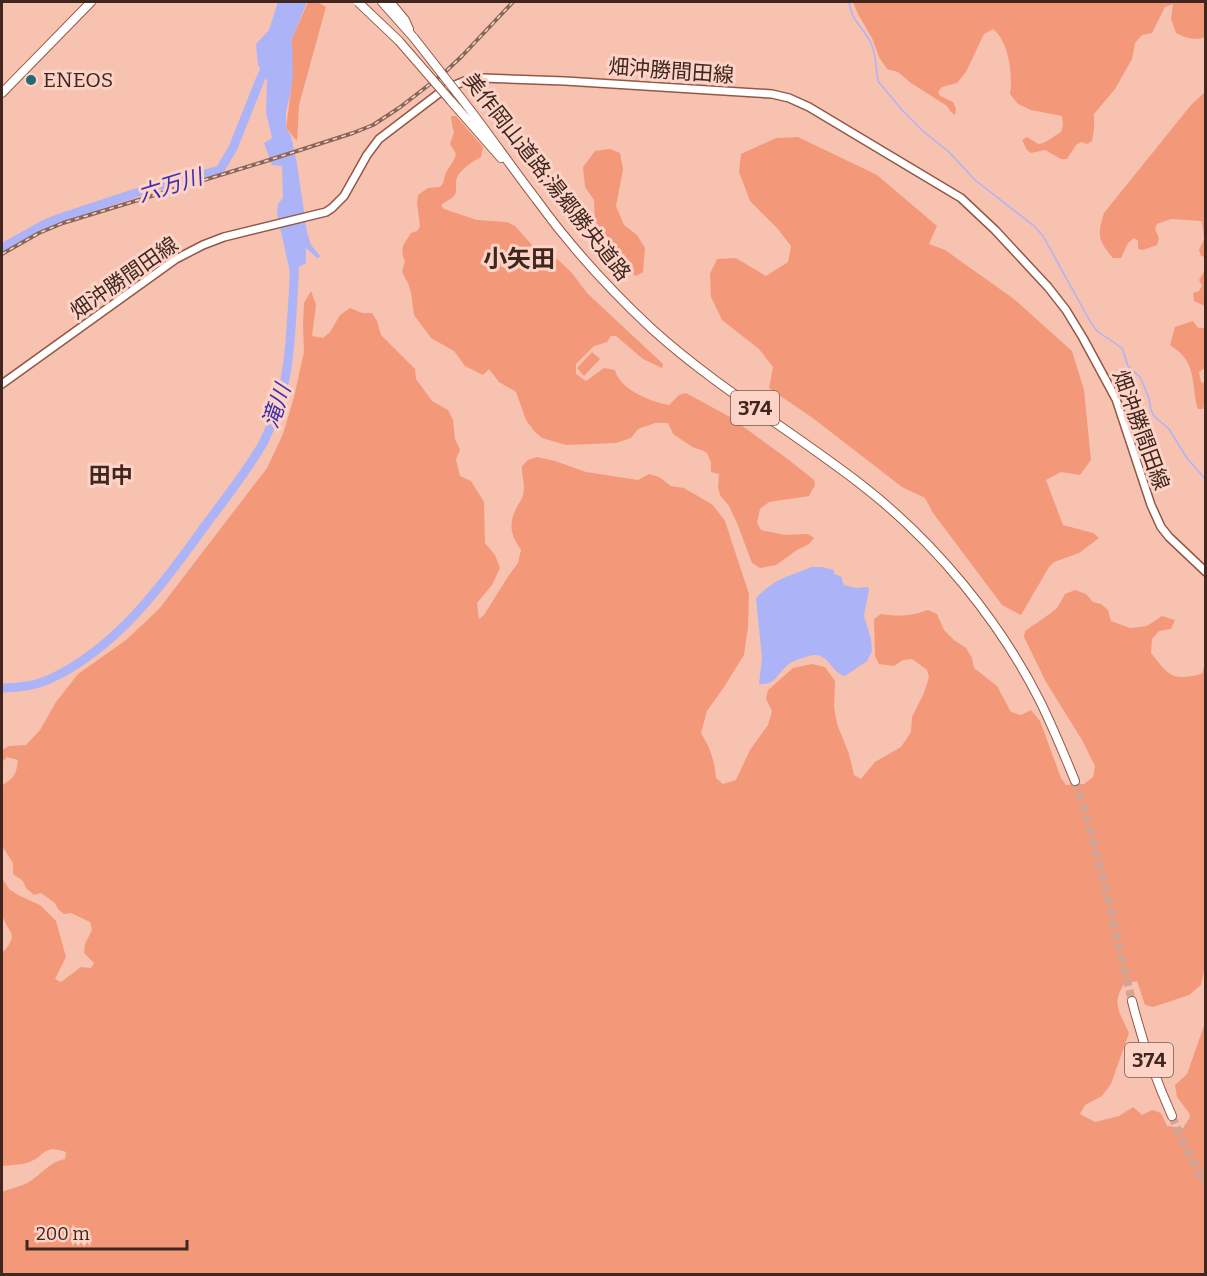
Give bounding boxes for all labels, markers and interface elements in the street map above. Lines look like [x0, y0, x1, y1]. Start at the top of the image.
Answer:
street label: 畑沖勝間田線 [607, 54, 735, 88]
place label: ENEOS [43, 67, 113, 93]
street label: 美作岡山道路;湯郷勝央道路 [458, 68, 636, 286]
marker: ENEOS [24, 73, 38, 87]
water label: 六万川 [135, 162, 208, 208]
street label: 畑沖勝間田線 [65, 231, 183, 325]
district label: 小矢田 [483, 245, 555, 273]
street label: 畑沖勝間田線 [1107, 366, 1175, 494]
water label: 滝川 [257, 379, 297, 431]
road number: 374 [731, 391, 779, 425]
district label: 田中 [89, 462, 133, 489]
road number: 374 [1125, 1043, 1173, 1077]
scale bar [27, 1213, 188, 1251]
text: 200 m [36, 1223, 90, 1245]

